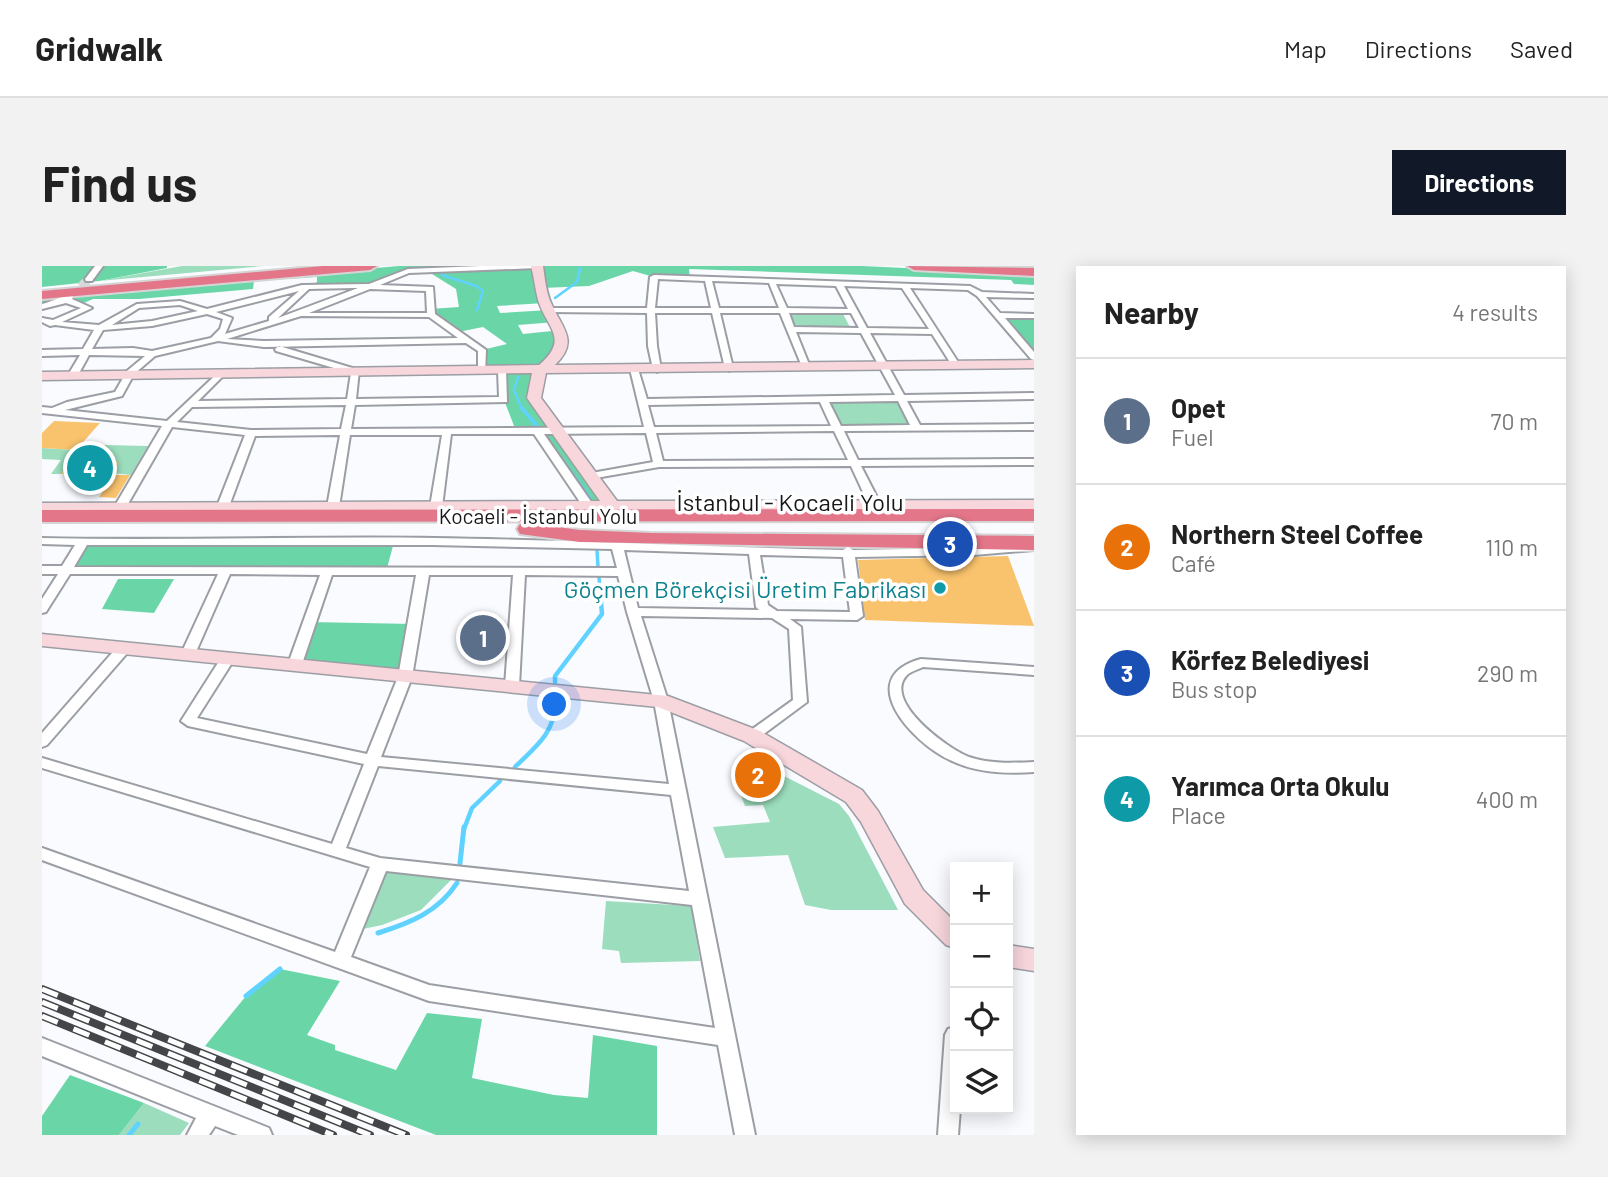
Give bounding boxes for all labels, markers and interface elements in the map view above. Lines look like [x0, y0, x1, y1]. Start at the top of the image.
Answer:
text: Gridwalk [35, 28, 163, 68]
text: Map [1284, 34, 1327, 63]
text: Directions [1365, 34, 1472, 63]
text: Saved [1510, 34, 1573, 63]
button: Directions [1392, 150, 1566, 215]
text: Find us [42, 153, 197, 212]
text: Nearby [1104, 294, 1199, 330]
text: 4 results [1452, 298, 1538, 326]
text: Opet [1171, 392, 1226, 423]
text: 1 [1123, 407, 1131, 435]
text: 70 m [1491, 407, 1538, 435]
text: Fuel [1171, 423, 1214, 451]
pin: 4 [67, 442, 113, 494]
street label: İstanbul - Kocaeli Yolu [676, 487, 904, 516]
street label: Kocaeli - İstanbul Yolu [439, 503, 637, 528]
pin: 3 [927, 518, 973, 570]
text: Northern Steel Coffee [1171, 518, 1423, 549]
text: 2 [1121, 533, 1133, 561]
text: 110 m [1485, 533, 1538, 561]
text: Café [1171, 549, 1216, 577]
place label: Göçmen Börekçisi Üretim Fabrikası [564, 574, 926, 603]
marker: Göçmen Börekçisi Üretim Fabrikası [932, 580, 948, 596]
pin: 1 [460, 612, 506, 664]
text: Körfez Belediyesi [1171, 644, 1369, 675]
text: 3 [1121, 659, 1133, 687]
text: 290 m [1477, 659, 1538, 687]
text: Bus stop [1171, 675, 1257, 703]
your location [537, 687, 571, 721]
pin: 2 [735, 749, 781, 801]
text: Yarımca Orta Okulu [1171, 770, 1389, 801]
text: 4 [1120, 785, 1134, 813]
text: 400 m [1476, 785, 1538, 813]
text: Place [1171, 801, 1226, 829]
map controls [950, 862, 1013, 1114]
button: + [950, 862, 1013, 925]
button: − [950, 925, 1013, 988]
button: locate [950, 988, 1013, 1051]
button: layers [950, 1051, 1013, 1114]

